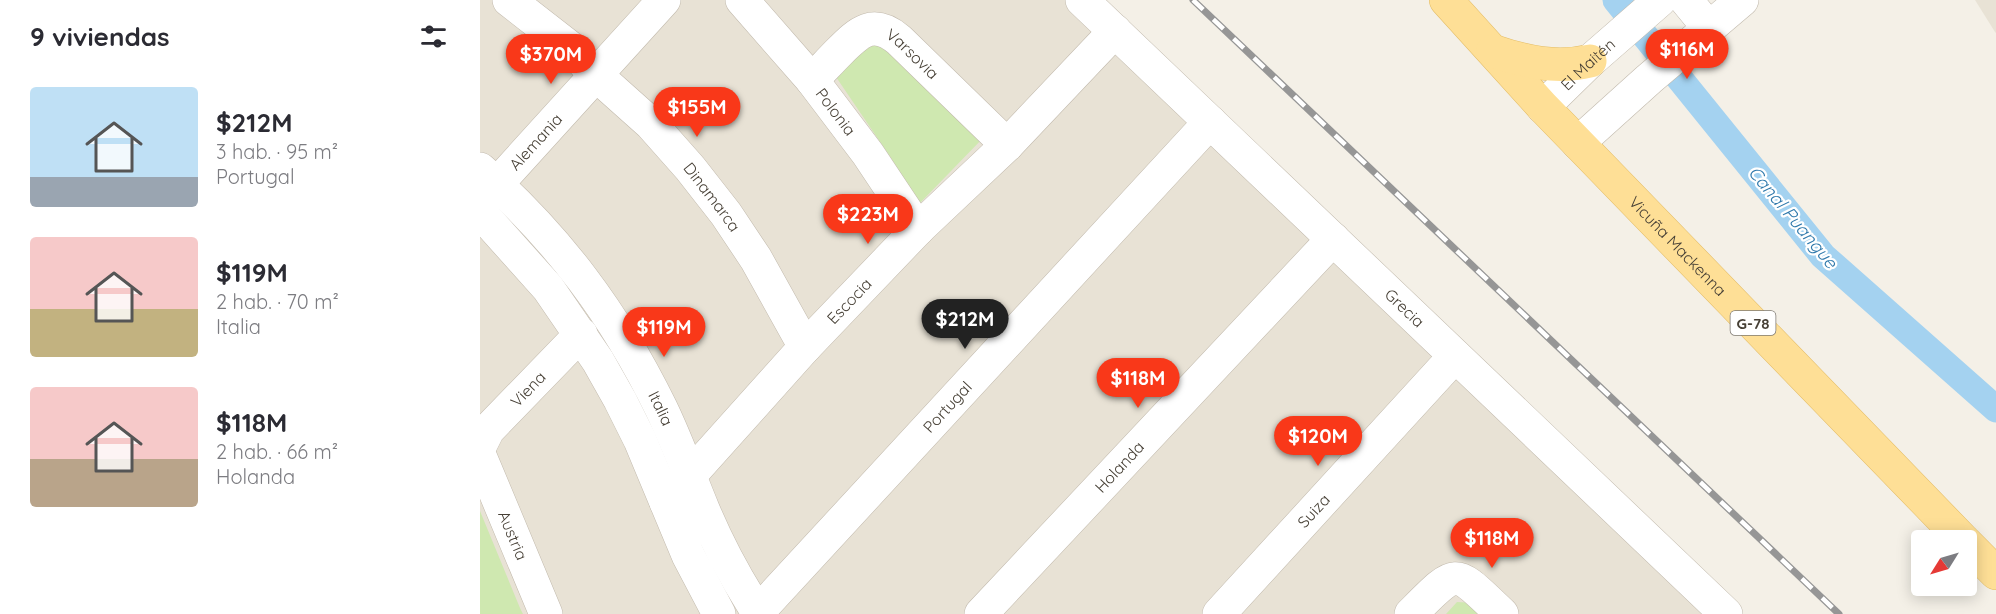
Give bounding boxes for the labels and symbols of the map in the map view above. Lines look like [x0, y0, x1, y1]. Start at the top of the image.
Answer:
street label: Varsovia [883, 24, 943, 83]
pin: $116M [1645, 29, 1729, 80]
pin: $370M [509, 34, 593, 85]
street label: El Maitén [1556, 34, 1619, 94]
street label: Polonia [811, 84, 860, 139]
pin: $155M [655, 87, 739, 138]
street label: Alemania [505, 109, 566, 174]
street label: Dinamarca [679, 158, 745, 235]
water label: Canal Puangue [1743, 161, 1843, 274]
street label: Vicuña Mackenna [1625, 192, 1731, 300]
pin: $223M [826, 194, 910, 245]
street label: Escocia [823, 274, 876, 328]
street label: Grecia [1381, 284, 1429, 331]
pin: $212M [923, 299, 1007, 350]
pin: $119M [622, 307, 706, 358]
road number: G-78 [1730, 311, 1776, 335]
pin: $118M [1096, 358, 1180, 409]
street label: Viena [506, 367, 550, 411]
street label: Portugal [918, 377, 976, 437]
street label: Italia [644, 387, 678, 429]
pin: $120M [1276, 416, 1360, 467]
street label: Holanda [1090, 437, 1148, 497]
street label: Suiza [1293, 490, 1334, 532]
street label: Austria [494, 508, 532, 563]
pin: $118M [1450, 518, 1534, 569]
north arrow [1911, 530, 1977, 596]

